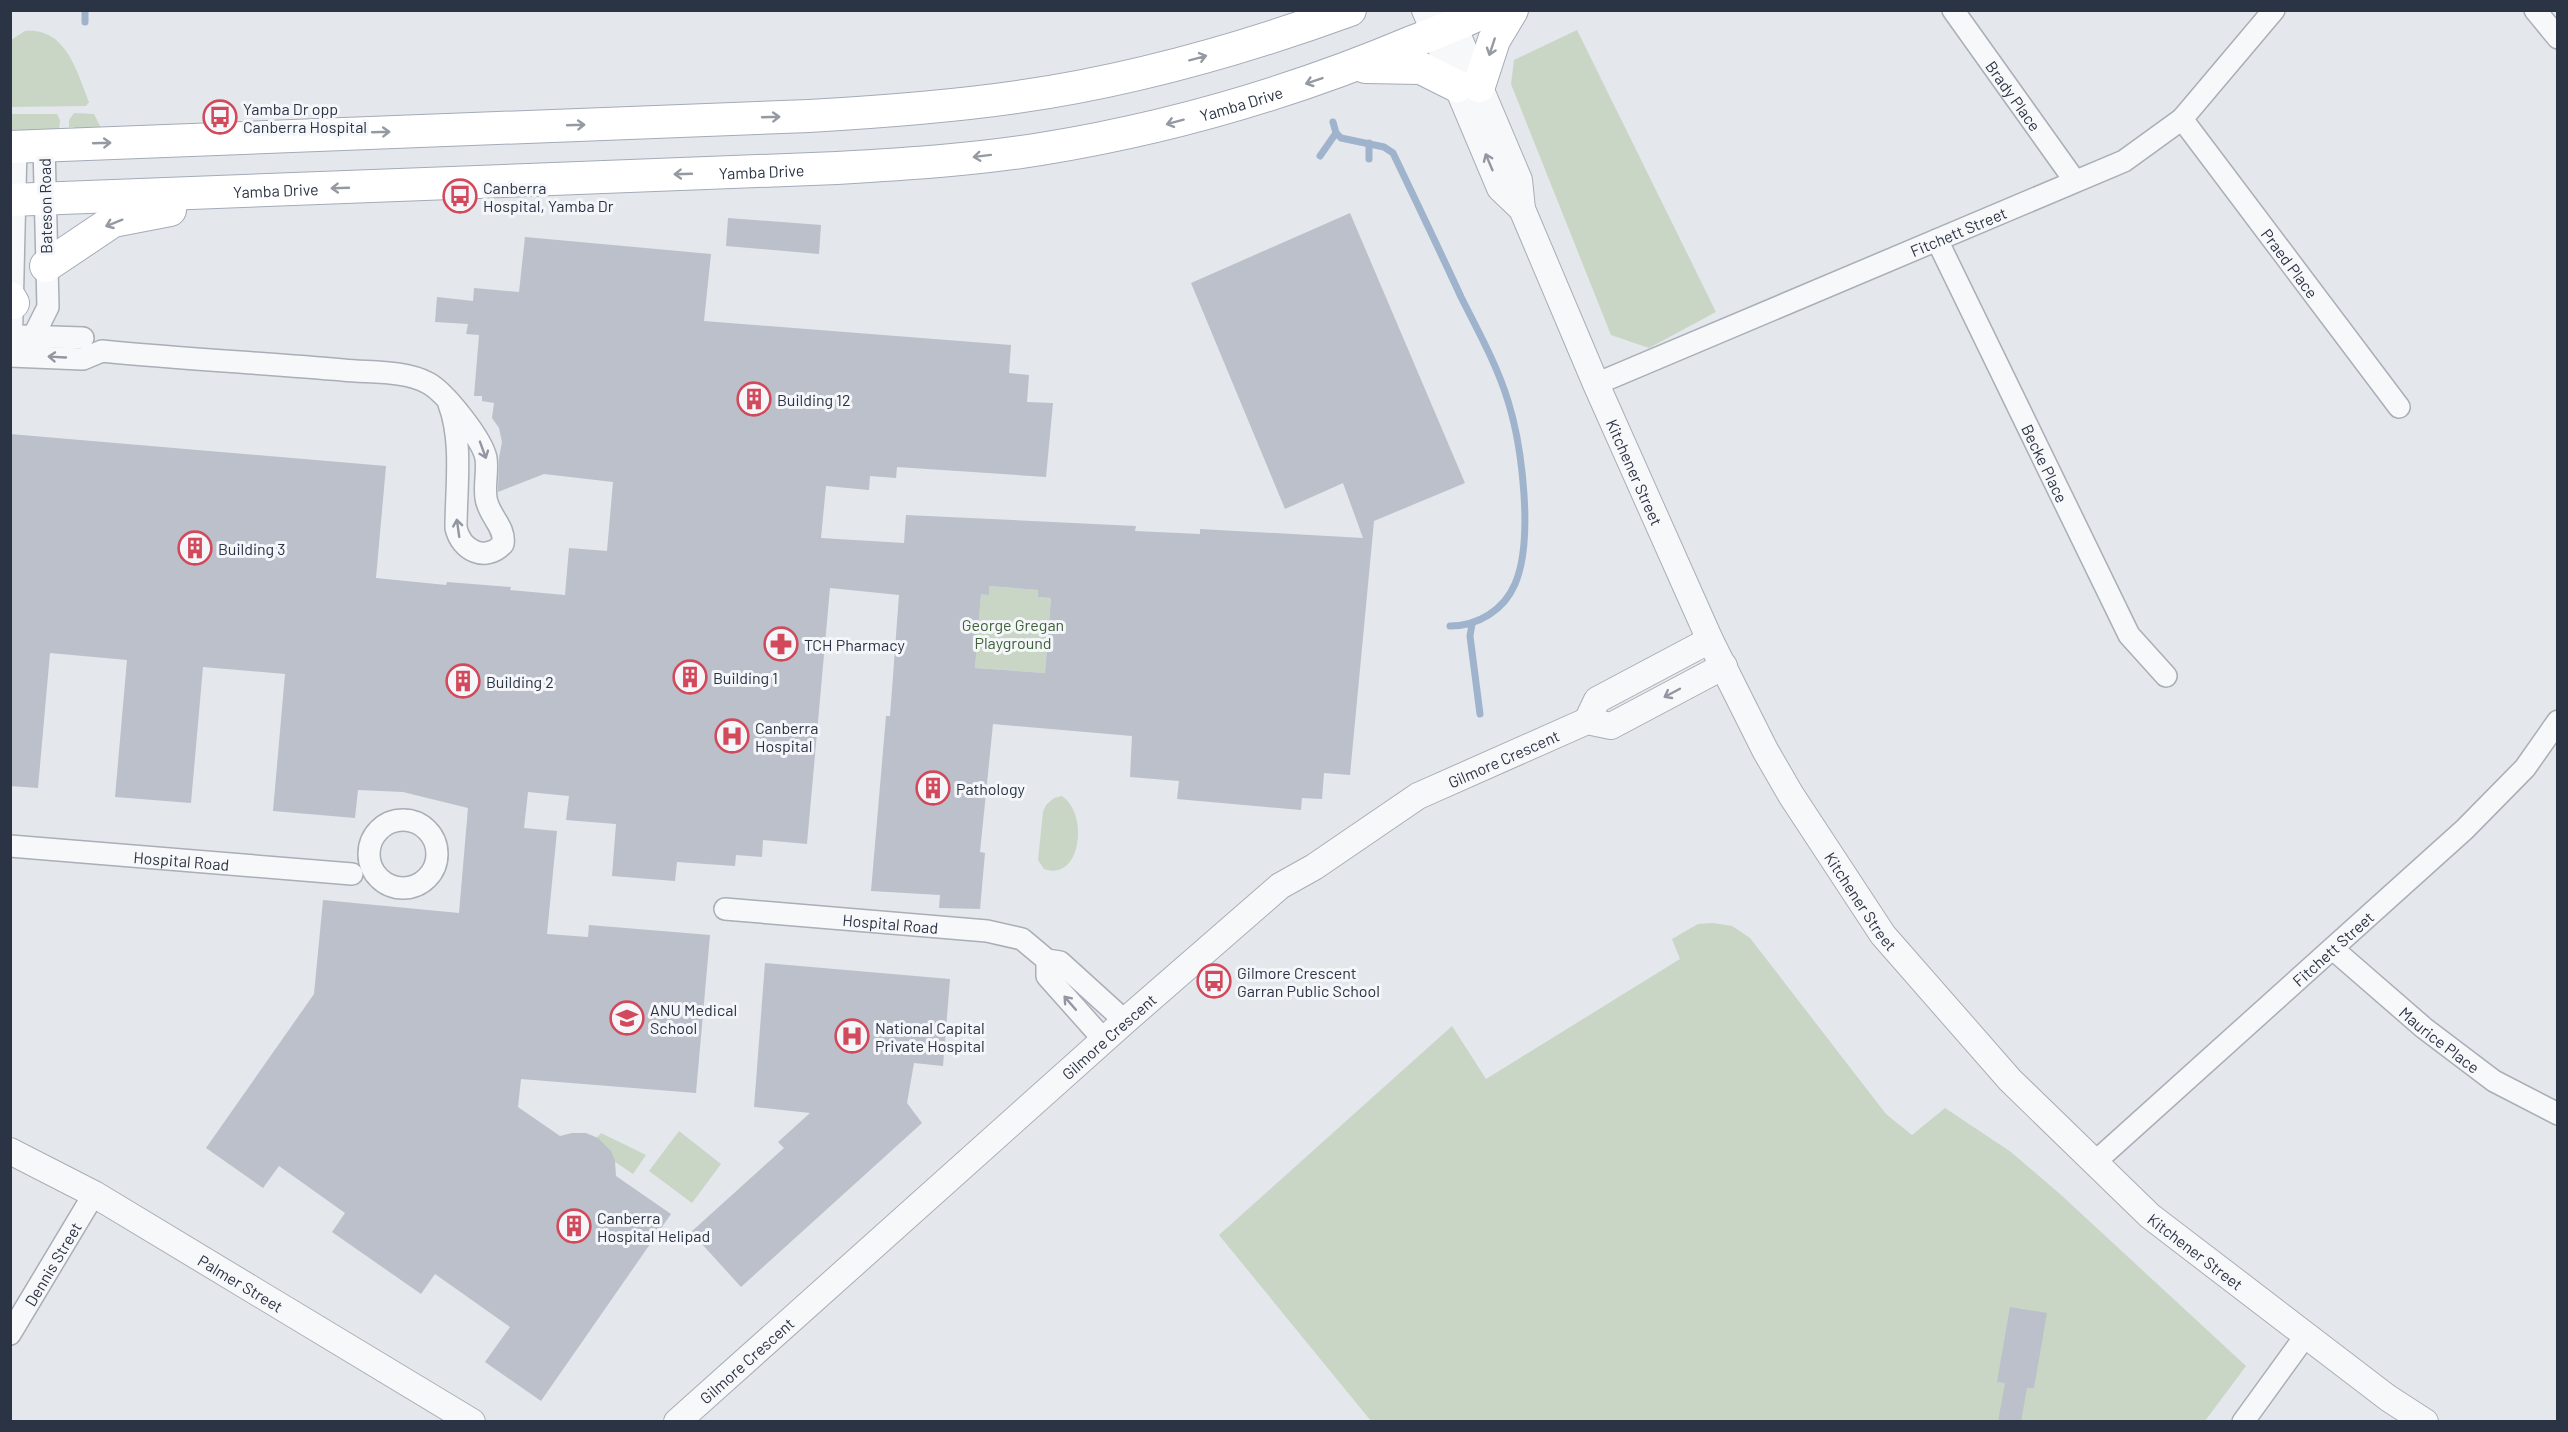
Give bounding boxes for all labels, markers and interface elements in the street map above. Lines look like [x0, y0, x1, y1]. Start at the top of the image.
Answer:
one-way arrow [1486, 37, 1497, 56]
one-way arrow [1189, 52, 1208, 63]
street label: Brady Place [1983, 57, 2045, 134]
one-way arrow [1305, 77, 1324, 88]
street label: Yamba Drive [1198, 82, 1285, 124]
bus stop icon: Yamba Dr opp Canberra Hospital [202, 99, 238, 135]
place label: Yamba Dr opp Canberra Hospital [243, 99, 367, 136]
one-way arrow [760, 112, 780, 123]
one-way arrow [1166, 117, 1185, 128]
one-way arrow [565, 119, 585, 131]
one-way arrow [371, 127, 390, 138]
one-way arrow [92, 138, 112, 149]
one-way arrow [973, 151, 993, 162]
one-way arrow [1483, 153, 1494, 172]
street label: Bateson Road [35, 158, 55, 254]
street label: Yamba Drive [718, 160, 805, 182]
one-way arrow [673, 169, 693, 180]
bus stop icon: Canberra Hospital, Yamba Dr [442, 178, 478, 214]
place label: Canberra Hospital, Yamba Dr [483, 178, 614, 215]
street label: Yamba Drive [233, 179, 319, 201]
one-way arrow [330, 182, 350, 193]
street label: Fitchett Street [1907, 202, 2009, 260]
one-way arrow [105, 218, 124, 229]
street label: Praed Place [2258, 224, 2323, 301]
one-way arrow [48, 351, 68, 362]
building icon: Building 12 [736, 381, 772, 417]
place label: Building 12 [777, 390, 851, 409]
street label: Kitchener Street [1603, 416, 1667, 528]
street label: Becke Place [2018, 421, 2072, 505]
one-way arrow [478, 441, 489, 459]
one-way arrow [452, 519, 463, 539]
building icon: Building 3 [177, 530, 213, 566]
place label: Building 3 [218, 539, 286, 558]
park label: George Gregan Playground [962, 615, 1064, 652]
pharmacy icon: TCH Pharmacy [763, 626, 799, 662]
place label: TCH Pharmacy [804, 635, 905, 654]
building icon: Building 1 [672, 659, 708, 695]
building icon: Building 2 [445, 663, 481, 699]
place label: Building 1 [713, 668, 778, 687]
place label: Building 2 [486, 672, 554, 691]
one-way arrow [1664, 687, 1681, 699]
hospital icon: Canberra Hospital [714, 718, 750, 754]
place label: Canberra Hospital [755, 718, 818, 755]
street label: Gilmore Crescent [1445, 725, 1562, 791]
building icon: Pathology [915, 770, 951, 806]
place label: Pathology [956, 779, 1026, 798]
street label: Hospital Road [133, 847, 230, 873]
street label: Kitchener Street [1821, 848, 1901, 954]
street label: Fitchett Street [2288, 907, 2377, 990]
street label: Hospital Road [842, 909, 939, 936]
bus stop icon: Gilmore Crescent Garran Public School [1196, 963, 1232, 999]
place label: Gilmore Crescent Garran Public School [1237, 963, 1380, 1000]
street label: Gilmore Crescent [1057, 989, 1160, 1083]
one-way arrow [1063, 995, 1077, 1010]
school or university icon: ANU Medical School [609, 1000, 645, 1036]
place label: ANU Medical School [650, 1000, 737, 1037]
street label: Maurice Place [2396, 1002, 2484, 1076]
hospital icon: National Capital Private Hospital [834, 1018, 870, 1054]
place label: National Capital Private Hospital [875, 1018, 985, 1055]
building icon: Canberra Hospital Helipad [556, 1208, 592, 1244]
place label: Canberra Hospital Helipad [597, 1208, 710, 1245]
street label: Kitchener Street [2144, 1209, 2247, 1293]
street label: Dennis Street [20, 1218, 85, 1309]
street label: Palmer Street [195, 1250, 287, 1316]
street label: Gilmore Crescent [695, 1313, 797, 1407]

